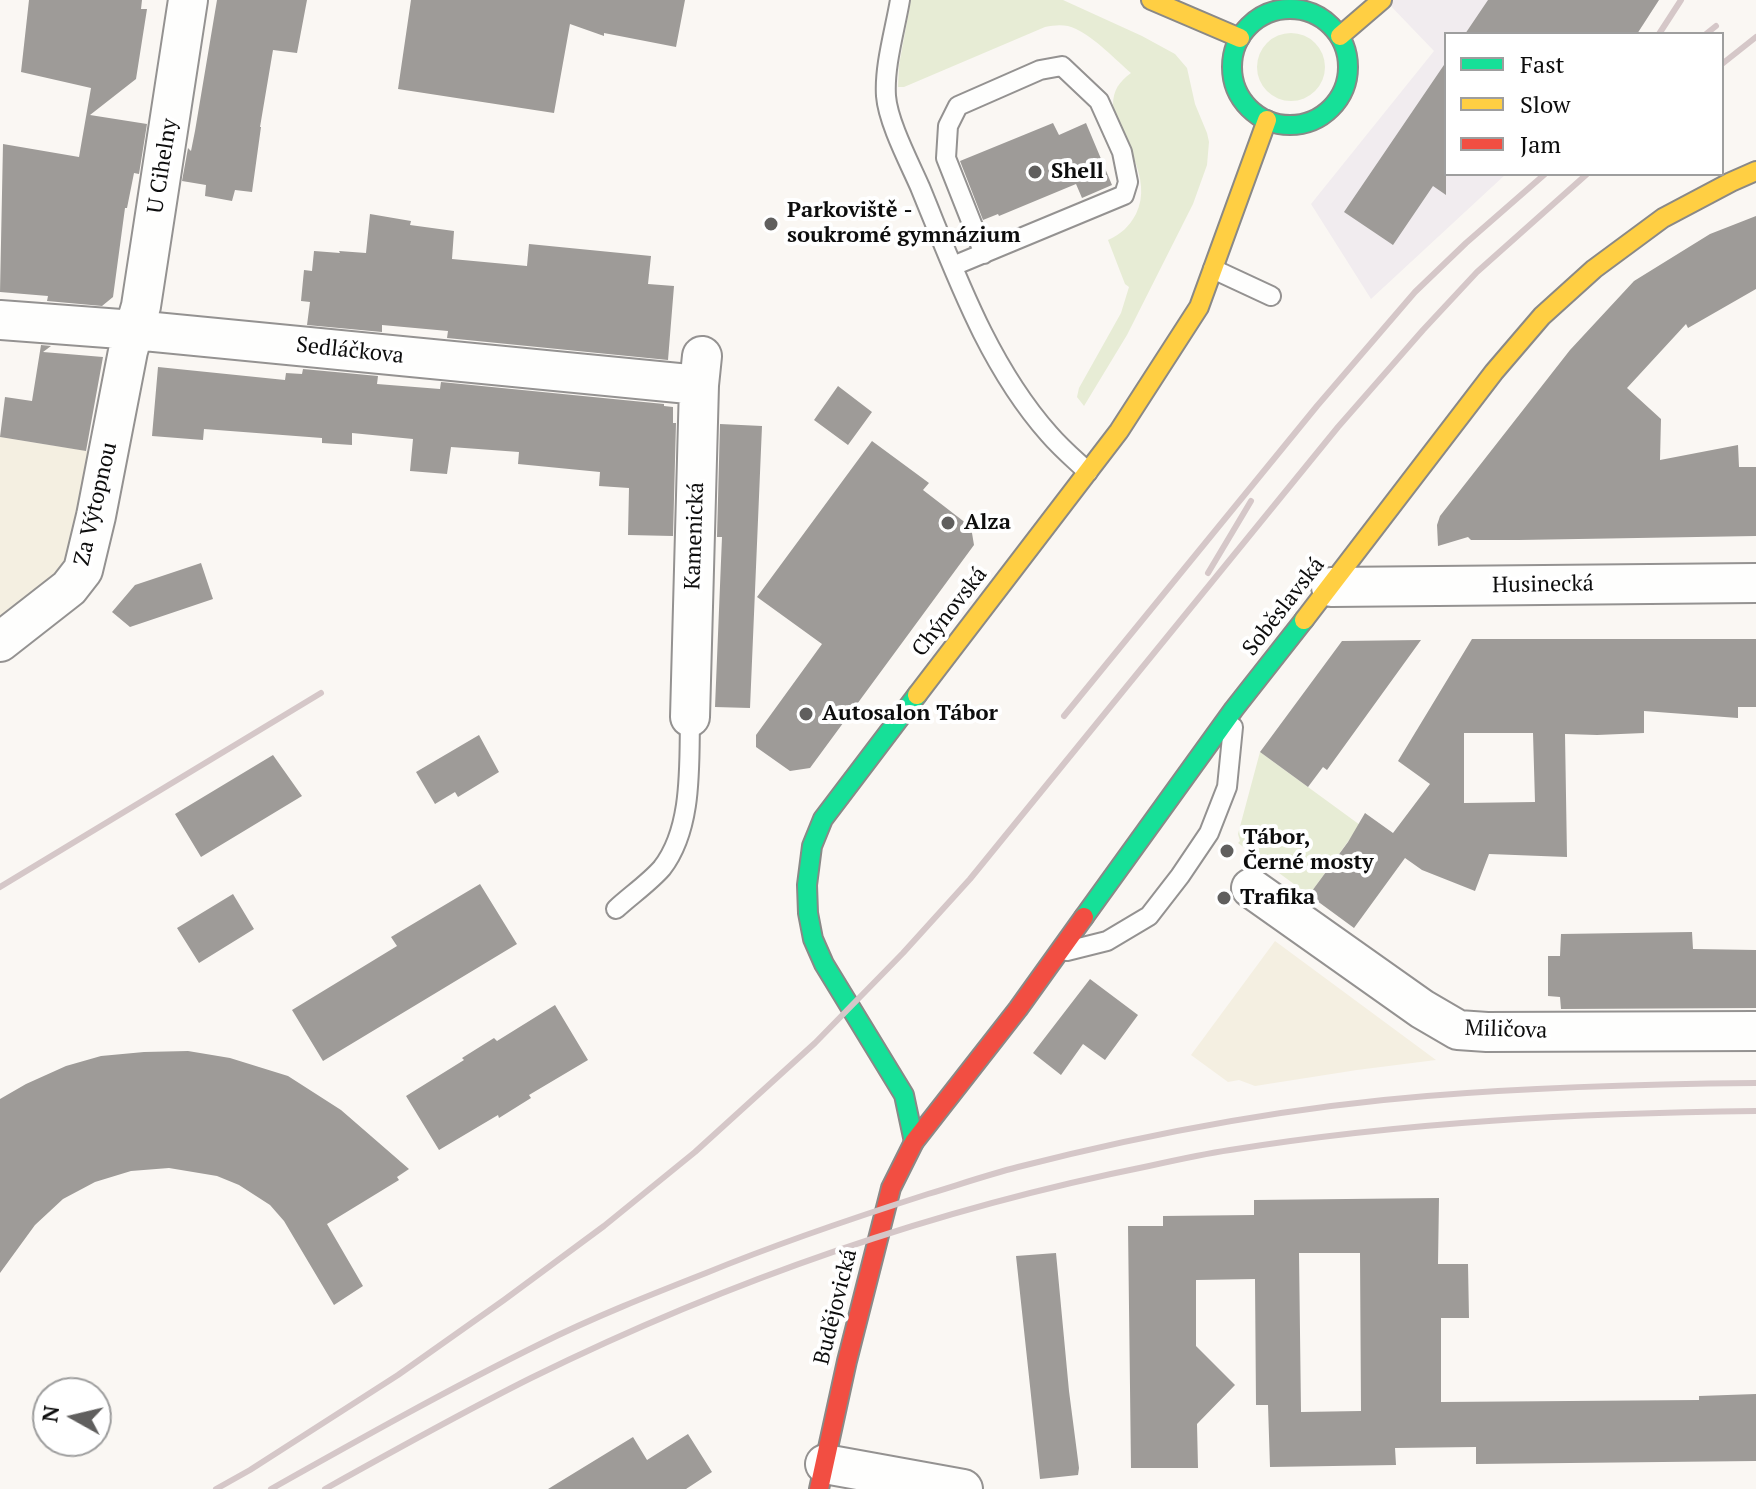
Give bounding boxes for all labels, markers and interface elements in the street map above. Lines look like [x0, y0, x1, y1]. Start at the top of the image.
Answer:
legend [1444, 32, 1724, 176]
text: Fast [1520, 48, 1564, 80]
text: Slow [1520, 88, 1571, 120]
street label: U Cihelny [142, 117, 184, 215]
text: Jam [1520, 128, 1561, 160]
place label: Shell [1051, 159, 1104, 185]
marker: Shell [1026, 163, 1044, 181]
place label: Parkoviště - soukromé gymnázium [787, 198, 1021, 250]
marker: Parkoviště - soukromé gymnázium [762, 215, 780, 233]
street label: Sedláčkova [295, 332, 405, 370]
street label: Za Výtopnou [69, 440, 123, 568]
street label: Kamenická [680, 482, 710, 590]
place label: Alza [964, 510, 1011, 536]
marker: Alza [939, 514, 957, 532]
street label: Soběslavská [1237, 553, 1331, 661]
street label: Chýnovská [907, 562, 993, 662]
street label: Husinecká [1492, 571, 1594, 599]
place label: Autosalon Tábor [822, 701, 998, 727]
marker: Autosalon Tábor [797, 705, 815, 723]
place label: Tábor, Černé mosty [1243, 825, 1374, 876]
marker: Tábor, Černé mosty [1218, 842, 1236, 860]
place label: Trafika [1240, 885, 1315, 911]
marker: Trafika [1215, 889, 1233, 907]
street label: Miličova [1464, 1015, 1548, 1045]
street label: Budějovická [809, 1247, 863, 1367]
north arrow [32, 1377, 112, 1457]
text: N [34, 1404, 65, 1424]

